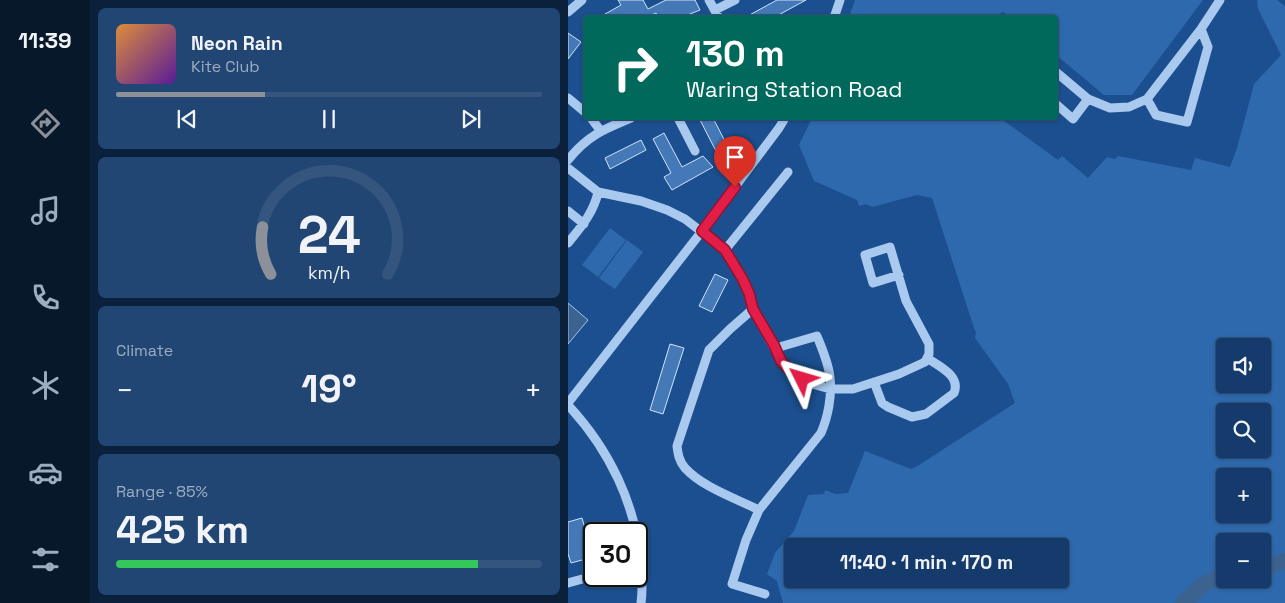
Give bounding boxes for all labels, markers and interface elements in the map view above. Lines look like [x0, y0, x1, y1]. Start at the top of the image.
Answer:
text: 11:39 [18, 26, 72, 54]
text: Neon Rain [191, 31, 283, 56]
text: 130 m [686, 32, 785, 76]
icon: right [603, 35, 668, 100]
text: Kite Club [191, 56, 260, 77]
text: Waring Station Road [686, 75, 902, 103]
icon: previous [173, 105, 201, 133]
icon: pause [315, 105, 343, 133]
icon: next [457, 105, 485, 133]
icon: directions [28, 106, 63, 141]
pin [714, 136, 756, 187]
icon: arrive [721, 143, 749, 171]
icon: music [28, 193, 63, 228]
text: 24 [297, 202, 361, 268]
text: km/h [308, 261, 350, 284]
icon: phone [28, 280, 63, 315]
map controls [1216, 338, 1271, 588]
button: sound [1216, 338, 1271, 393]
text: Climate [116, 340, 173, 361]
position arrow [775, 352, 827, 404]
text: 19° [301, 365, 357, 413]
icon: climate [28, 368, 63, 403]
text: − [116, 372, 133, 408]
text: + [525, 372, 542, 408]
button: search [1216, 403, 1271, 458]
icon: car [28, 455, 63, 490]
button: + [1216, 468, 1271, 523]
text: Range · 85% [116, 481, 208, 502]
text: 425 km [116, 506, 249, 554]
speed limit sign: 30 [583, 522, 648, 587]
button: − [1216, 533, 1271, 588]
icon: filters [28, 542, 63, 577]
text: 11:40 · 1 min · 170 m [840, 550, 1013, 575]

